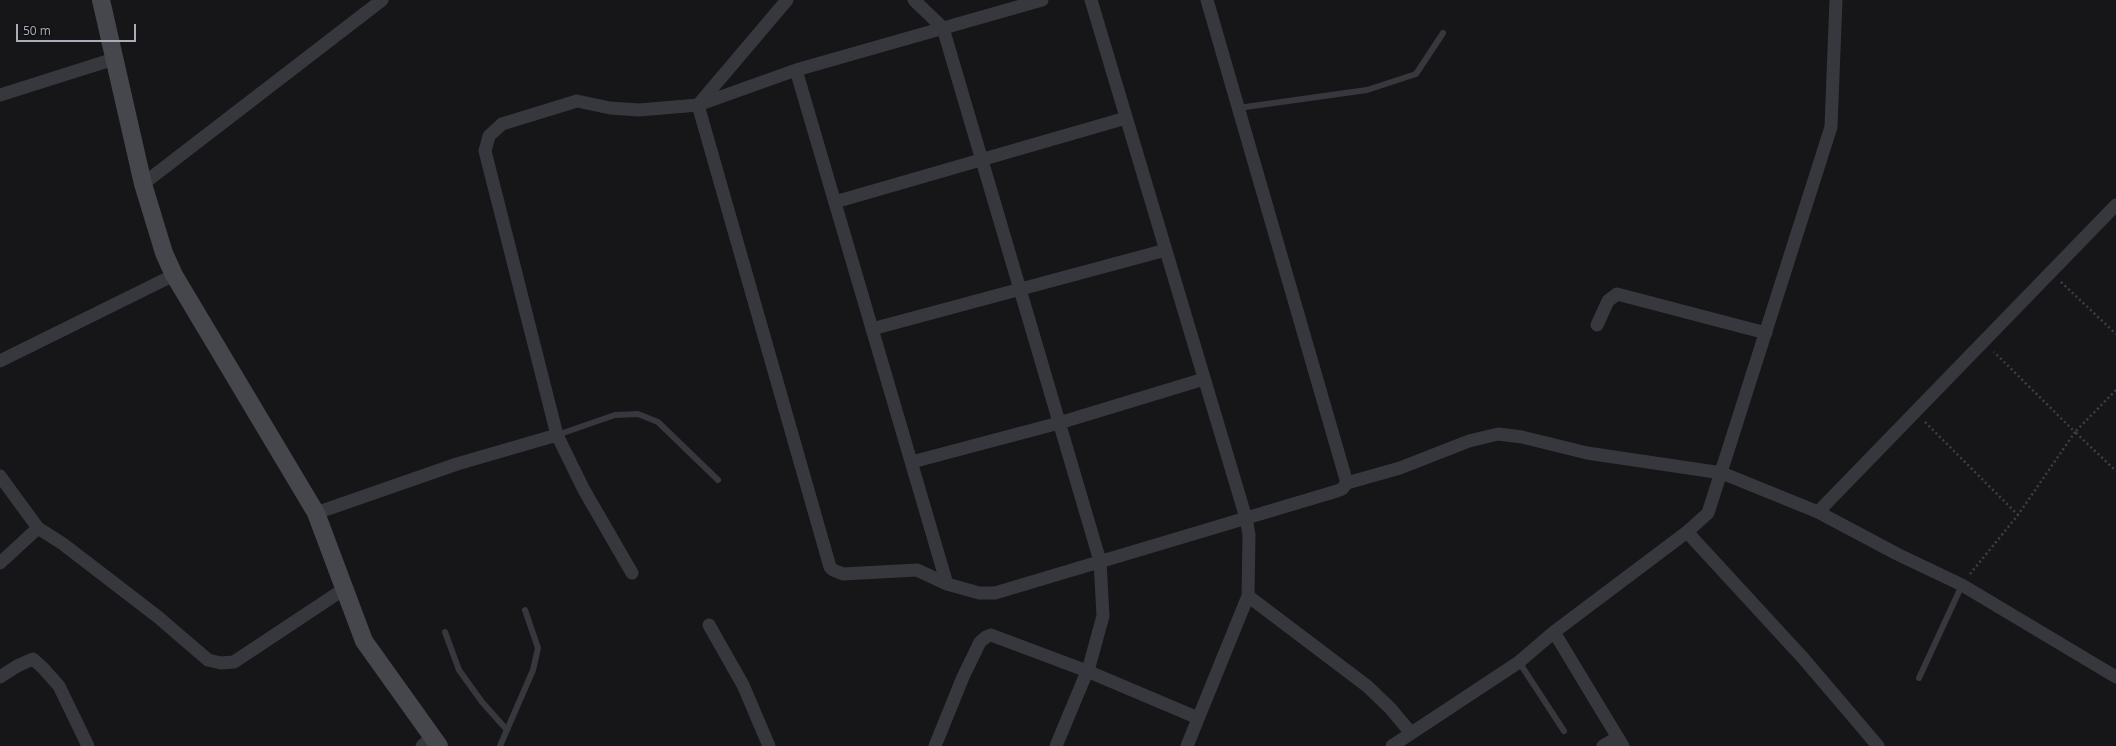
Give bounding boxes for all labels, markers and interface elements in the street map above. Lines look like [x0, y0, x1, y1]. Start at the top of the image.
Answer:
scale bar [18, 16, 138, 42]
text: 50 m [23, 22, 51, 39]

